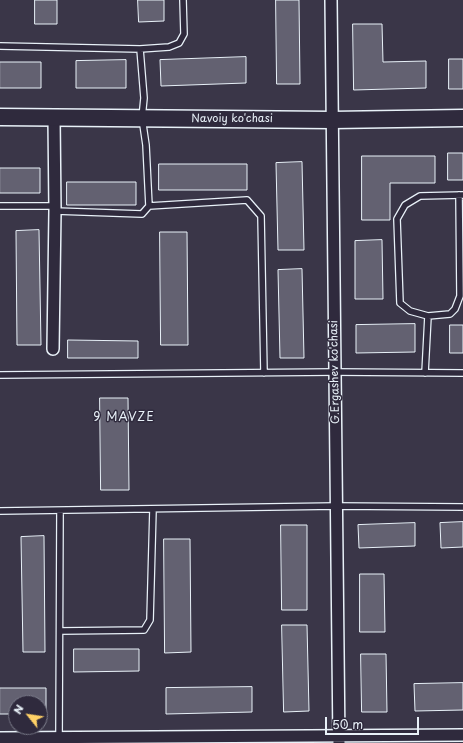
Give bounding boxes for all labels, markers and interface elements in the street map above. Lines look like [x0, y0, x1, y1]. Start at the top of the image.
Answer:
street label: Navoiy ko'chasi [191, 112, 273, 126]
street label: G.Ergashev ko'chasi [327, 320, 343, 424]
district label: 9 MAVZE [94, 411, 154, 425]
north arrow [8, 695, 48, 735]
text: N [8, 701, 28, 717]
scale bar [327, 709, 421, 735]
text: 50 m [332, 715, 363, 733]

